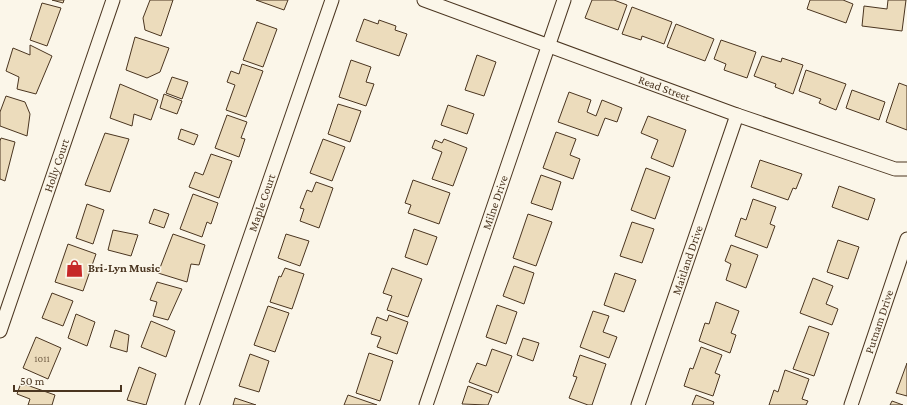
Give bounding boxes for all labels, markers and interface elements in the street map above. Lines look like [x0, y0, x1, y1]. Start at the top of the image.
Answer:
street label: Read Street [636, 72, 693, 105]
street label: Holly Court [41, 136, 72, 194]
street label: Maple Court [245, 171, 279, 233]
street label: Milne Drive [479, 173, 511, 231]
street label: Maitland Drive [669, 224, 706, 297]
shop icon: Bri-Lyn Music [65, 258, 85, 278]
place label: Bri-Lyn Music [88, 261, 161, 275]
street label: Putnam Drive [862, 288, 896, 355]
house number: 1011 [34, 353, 50, 364]
scale bar [14, 367, 121, 393]
text: 50 m [20, 374, 45, 388]

